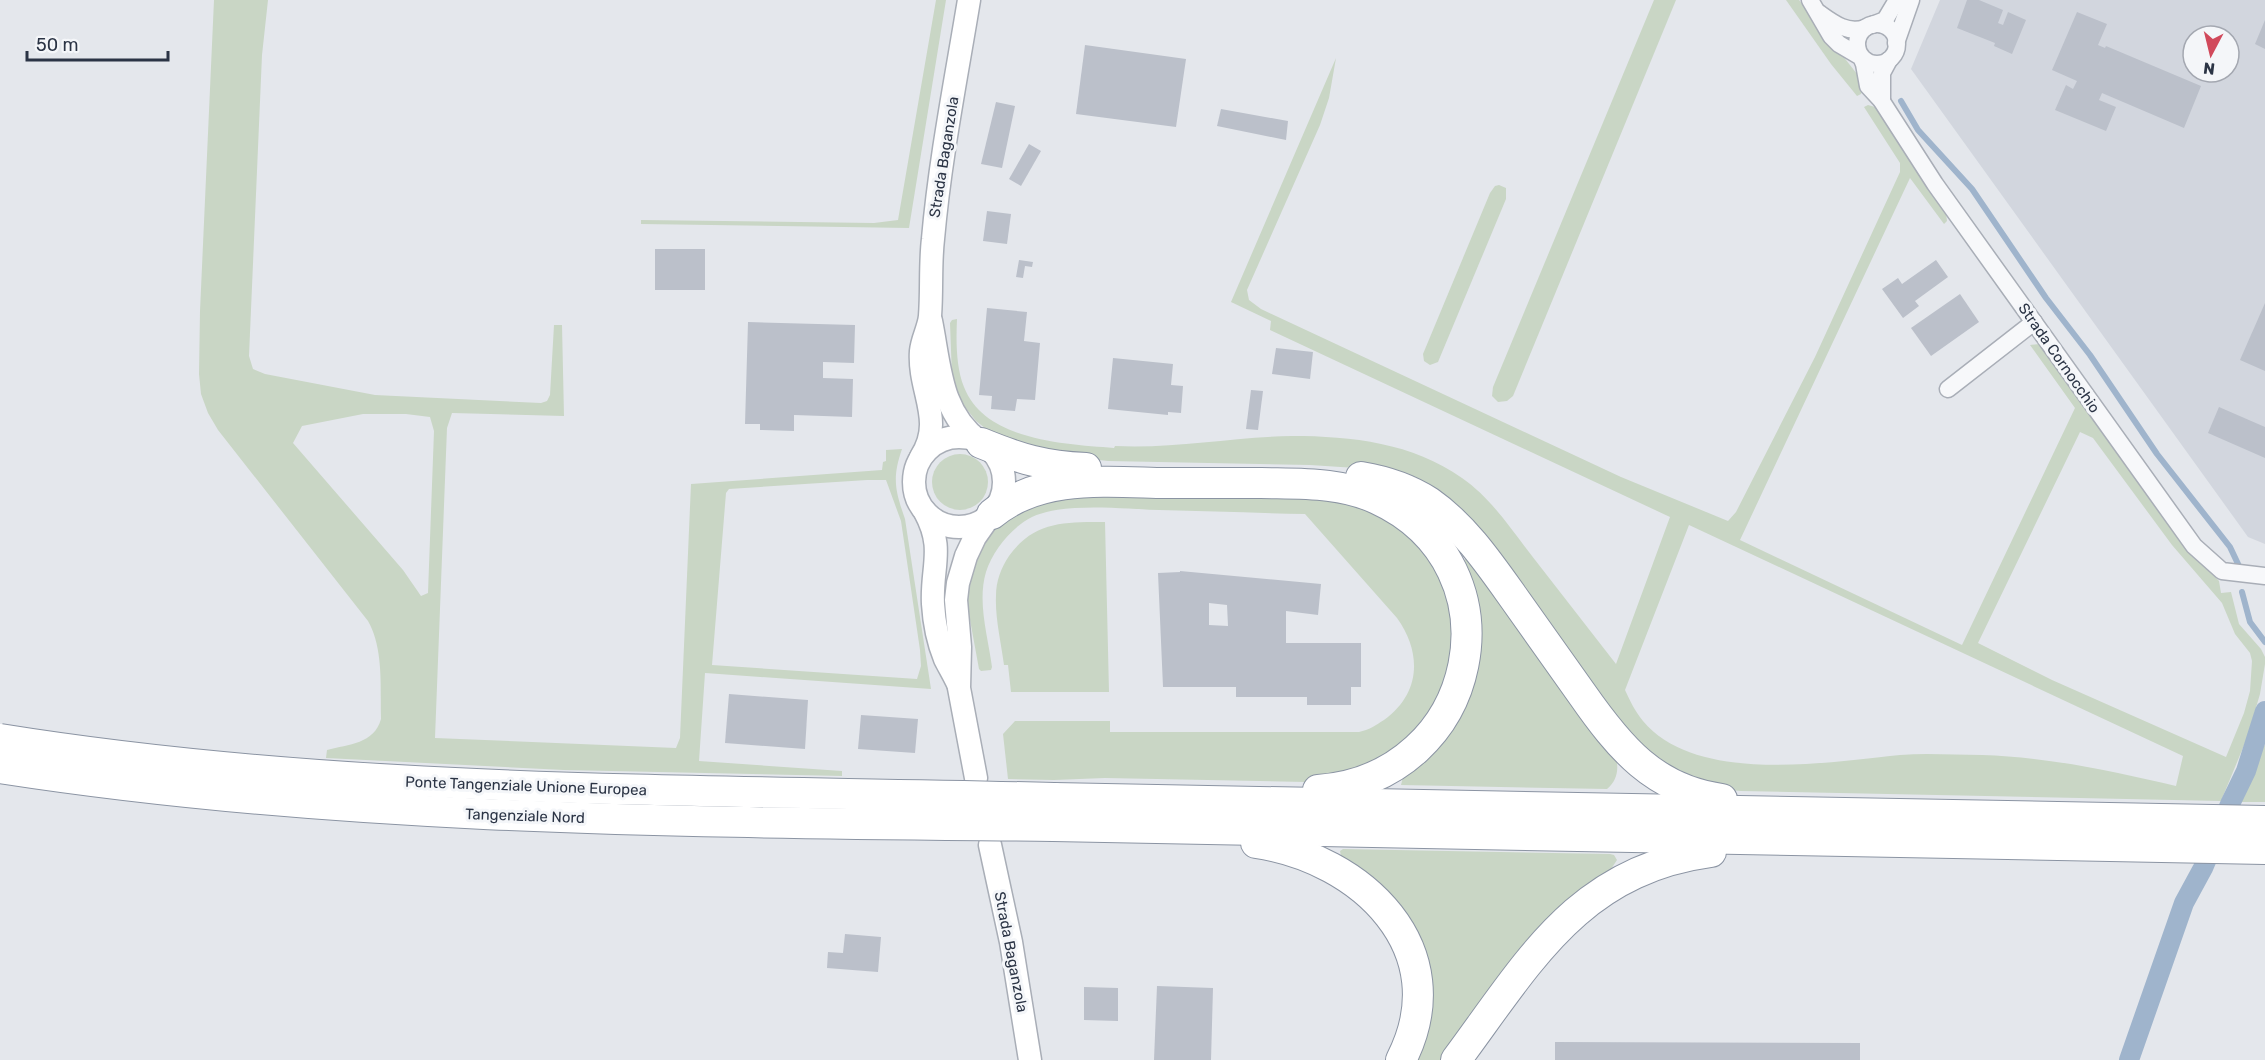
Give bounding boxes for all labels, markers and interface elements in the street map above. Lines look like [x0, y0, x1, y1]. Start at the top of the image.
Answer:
scale bar [27, 24, 168, 62]
north arrow [2181, 24, 2241, 84]
text: 50 m [36, 34, 79, 56]
text: N [2202, 58, 2216, 79]
street label: Strada Baganzola [926, 95, 962, 219]
street label: Strada Cornocchio [2014, 300, 2104, 416]
street label: Ponte Tangenziale Unione Europea [405, 773, 647, 799]
street label: Tangenziale Nord [465, 805, 585, 827]
street label: Strada Baganzola [990, 890, 1032, 1014]

